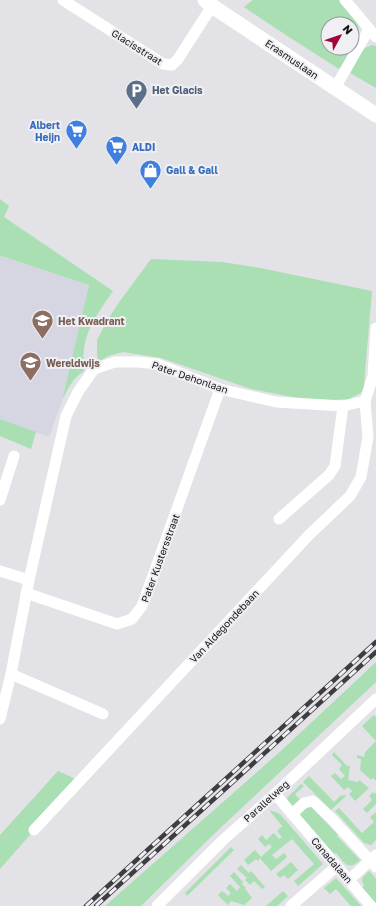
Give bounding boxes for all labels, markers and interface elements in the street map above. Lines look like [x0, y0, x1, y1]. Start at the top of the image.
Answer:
north arrow [320, 16, 360, 56]
text: N [340, 22, 356, 37]
street label: Glacisstraat [109, 27, 165, 67]
street label: Erasmuslaan [263, 37, 321, 81]
parking icon: Het Glacis [123, 77, 149, 110]
place label: Het Glacis [152, 84, 203, 96]
supermarket icon: Albert Heijn [63, 118, 89, 151]
place label: Albert Heijn [30, 119, 60, 143]
supermarket icon: ALDI [104, 134, 130, 167]
place label: ALDI [132, 141, 155, 153]
shop icon: Gall & Gall [138, 157, 164, 190]
place label: Gall & Gall [166, 164, 218, 176]
school or university icon: Het Kwadrant [30, 308, 56, 341]
place label: Het Kwadrant [58, 315, 125, 327]
school or university icon: Wereldwijs [17, 350, 43, 383]
place label: Wereldwijs [46, 357, 100, 369]
street label: Pater Dehonlaan [150, 358, 230, 396]
street label: Pater Kustersstraat [138, 512, 182, 604]
street label: Van Aldegondebaan [187, 587, 261, 665]
street label: Parallelweg [241, 778, 291, 824]
street label: Canadalaan [309, 835, 355, 885]

